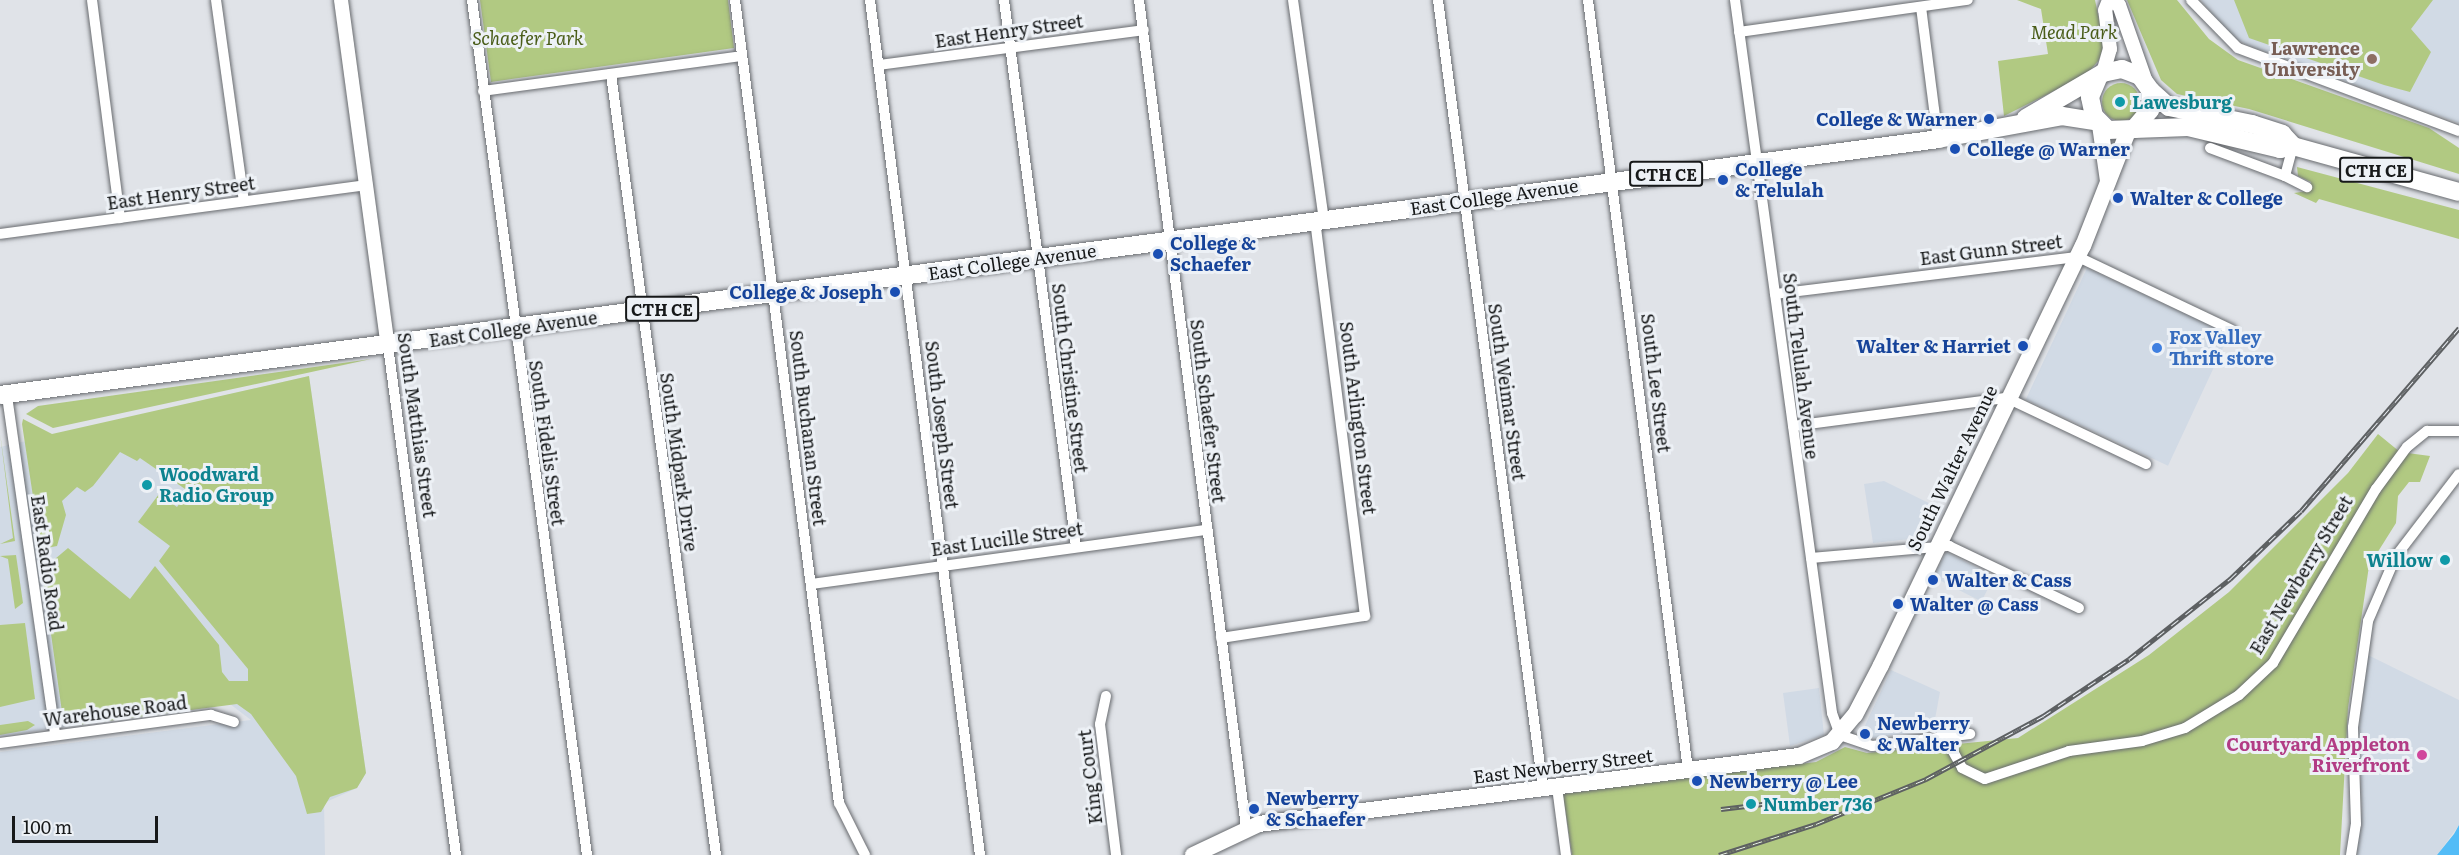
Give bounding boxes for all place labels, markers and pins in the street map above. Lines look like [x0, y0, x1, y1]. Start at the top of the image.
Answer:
place label: Lawrence University [2263, 38, 2360, 80]
marker: Lawrence University [2365, 52, 2379, 66]
place label: Lawesburg [2132, 91, 2232, 113]
marker: Lawesburg [2113, 95, 2127, 109]
place label: College & Warner [1816, 108, 1977, 130]
marker: College & Warner [1982, 112, 1996, 126]
place label: College @ Warner [1967, 138, 2130, 160]
marker: College @ Warner [1948, 142, 1962, 156]
place label: College & Telulah [1735, 159, 1824, 201]
marker: College & Telulah [1716, 173, 1730, 187]
place label: Walter & College [2130, 187, 2283, 209]
marker: Walter & College [2111, 191, 2125, 205]
place label: College & Schaefer [1170, 233, 1256, 276]
marker: College & Schaefer [1151, 247, 1165, 261]
place label: College & Joseph [729, 281, 883, 303]
marker: College & Joseph [888, 285, 902, 299]
place label: Fox Valley Thrift store [2169, 327, 2274, 370]
place label: Walter & Harriet [1856, 335, 2011, 357]
marker: Walter & Harriet [2016, 339, 2030, 353]
marker: Fox Valley Thrift store [2150, 341, 2164, 355]
place label: Woodward Radio Group [159, 464, 274, 506]
marker: Woodward Radio Group [140, 478, 154, 492]
place label: Willow [2367, 549, 2433, 571]
marker: Willow [2438, 553, 2452, 567]
place label: Walter & Cass [1945, 569, 2072, 591]
marker: Walter & Cass [1926, 573, 1940, 587]
place label: Walter @ Cass [1910, 593, 2039, 615]
marker: Walter @ Cass [1891, 597, 1905, 611]
place label: Newberry & Walter [1877, 713, 1970, 756]
marker: Newberry & Walter [1858, 727, 1872, 741]
place label: Courtyard Appleton Riverfront [2226, 734, 2410, 777]
marker: Courtyard Appleton Riverfront [2415, 748, 2429, 762]
place label: Newberry @ Lee [1709, 770, 1858, 792]
marker: Newberry @ Lee [1690, 774, 1704, 788]
place label: Newberry & Schaefer [1266, 788, 1366, 830]
place label: Number 736 [1763, 793, 1873, 815]
marker: Number 736 [1744, 797, 1758, 811]
marker: Newberry & Schaefer [1247, 802, 1261, 816]

